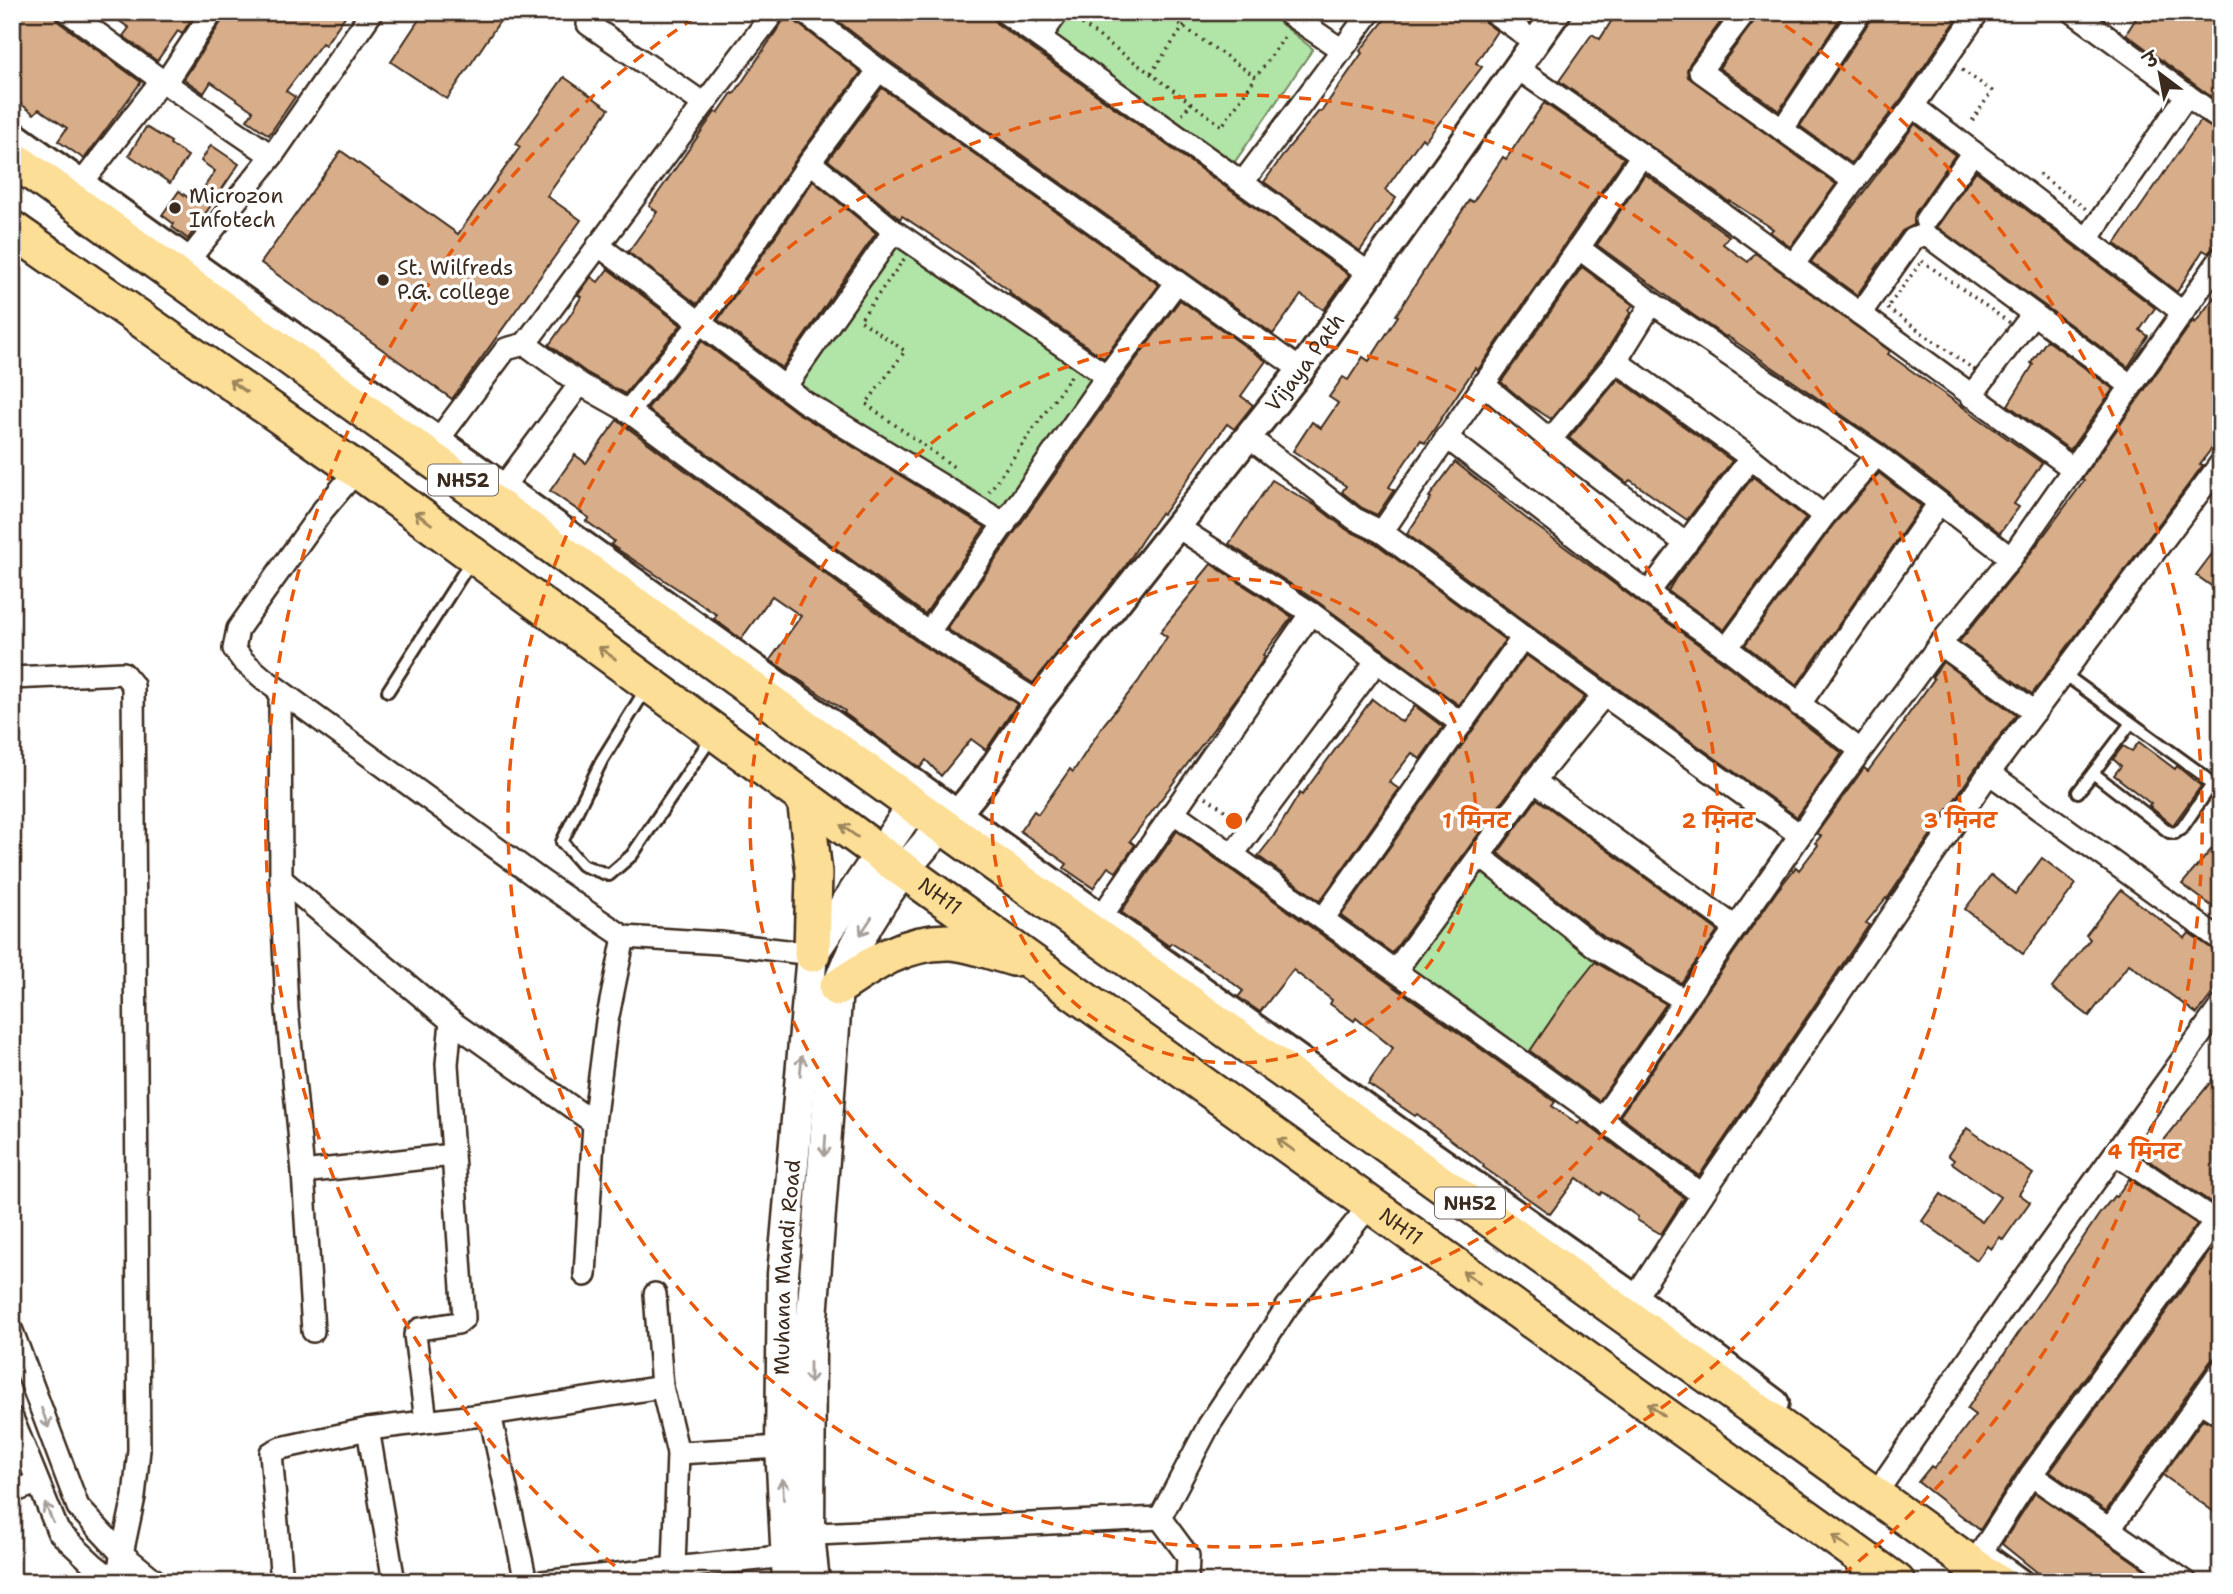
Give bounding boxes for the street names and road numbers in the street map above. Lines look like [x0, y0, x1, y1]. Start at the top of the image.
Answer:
street label: Vijaya Path [1259, 308, 1351, 418]
road number: NH52 [428, 464, 498, 495]
street label: NH11 [913, 871, 967, 921]
street label: Muhana Mandi Road [768, 1158, 807, 1375]
road number: NH52 [1435, 1188, 1505, 1218]
street label: NH11 [1373, 1201, 1428, 1252]

